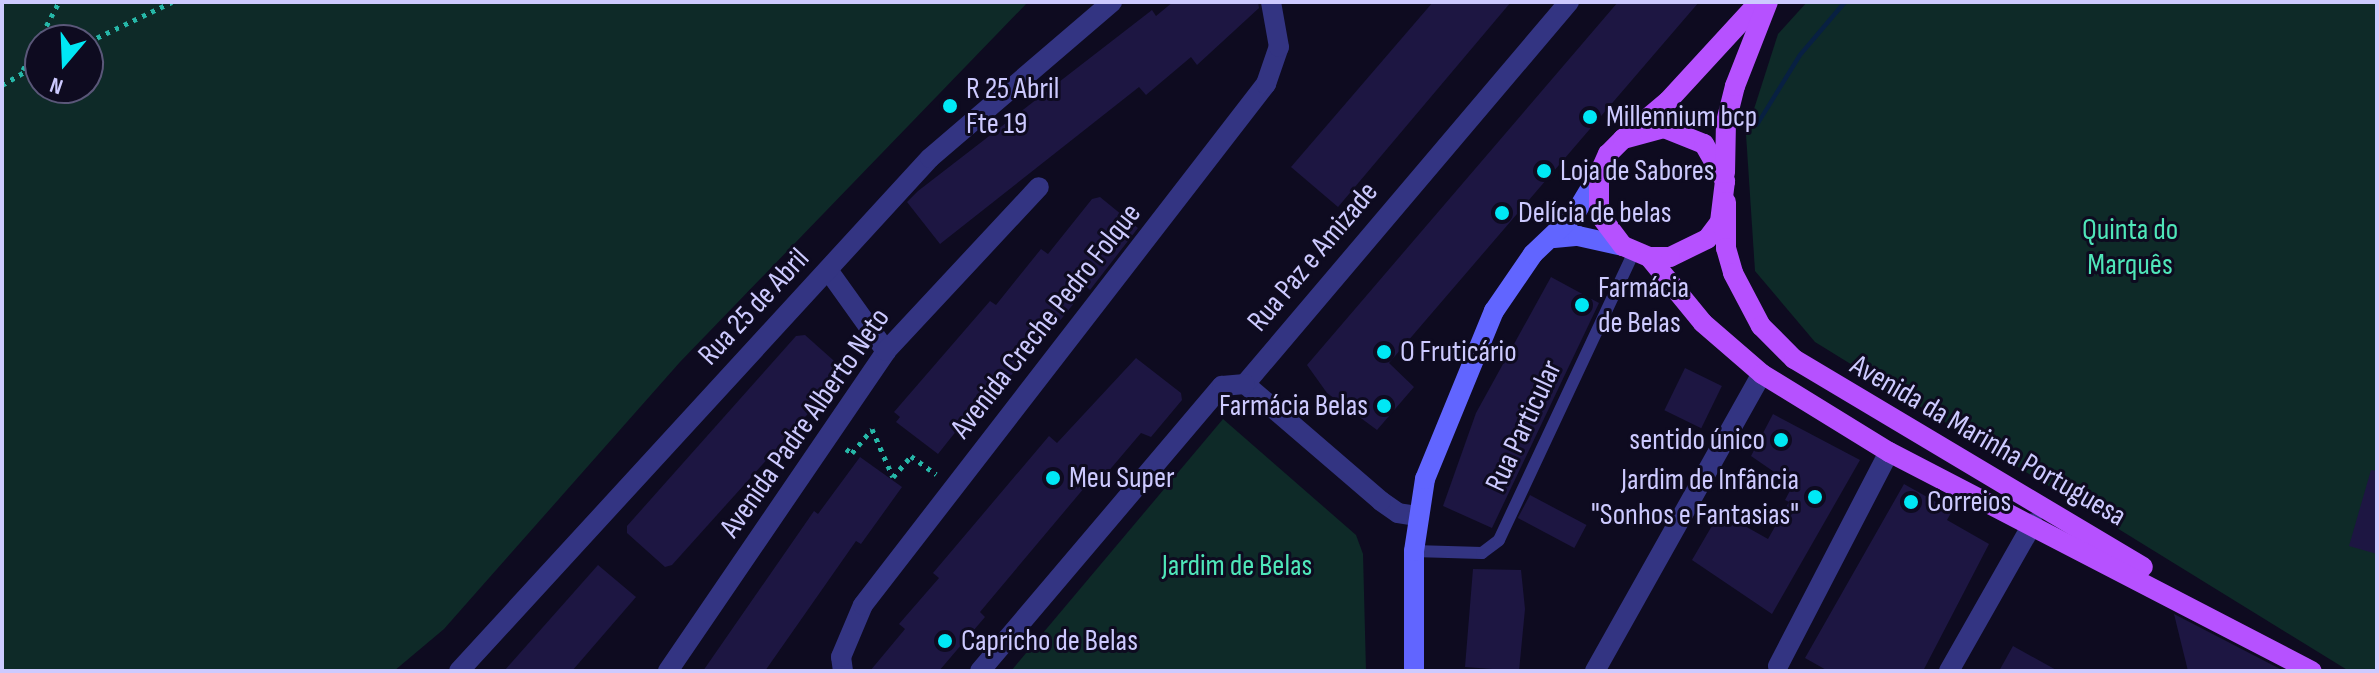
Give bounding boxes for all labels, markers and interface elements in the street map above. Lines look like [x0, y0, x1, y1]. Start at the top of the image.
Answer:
north arrow [24, 24, 104, 104]
text: N [47, 71, 67, 100]
place label: R 25 Abril Fte 19 [966, 71, 1059, 142]
marker: R 25 Abril Fte 19 [941, 97, 959, 115]
place label: Millennium bcp [1606, 99, 1757, 135]
marker: Millennium bcp [1581, 108, 1599, 126]
place label: Loja de Sabores [1560, 153, 1714, 189]
marker: Loja de Sabores [1535, 162, 1553, 180]
street label: Rua Paz e Amizade [1240, 175, 1386, 339]
place label: Delícia de belas [1518, 195, 1672, 231]
street label: Avenida Creche Pedro Folque [943, 196, 1149, 446]
marker: Delícia de belas [1493, 204, 1511, 222]
park label: Quinta do Marquês [2082, 212, 2178, 282]
street label: Rua 25 de Abril [691, 241, 817, 373]
place label: Farmácia de Belas [1598, 270, 1689, 340]
marker: Farmácia de Belas [1573, 296, 1591, 314]
street label: Avenida Padre Alberto Neto [712, 301, 898, 545]
place label: O Fruticário [1400, 334, 1517, 370]
marker: O Fruticário [1375, 343, 1393, 361]
street label: Avenida da Marinha Portuguesa [1844, 347, 2132, 535]
street label: Rua Particular [1478, 355, 1570, 497]
place label: Farmácia Belas [1219, 388, 1368, 424]
marker: Farmácia Belas [1375, 397, 1393, 415]
place label: sentido único [1629, 422, 1765, 458]
marker: sentido único [1772, 431, 1790, 449]
place label: Meu Super [1069, 460, 1175, 496]
place label: Jardim de Infância "Sonhos e Fantasias" [1591, 462, 1799, 532]
marker: Meu Super [1044, 469, 1062, 487]
place label: Correios [1927, 484, 2011, 520]
marker: Jardim de Infância "Sonhos e Fantasias" [1806, 488, 1824, 506]
marker: Correios [1902, 493, 1920, 511]
park label: Jardim de Belas [1162, 548, 1312, 584]
place label: Capricho de Belas [961, 623, 1138, 659]
marker: Capricho de Belas [936, 632, 954, 650]

